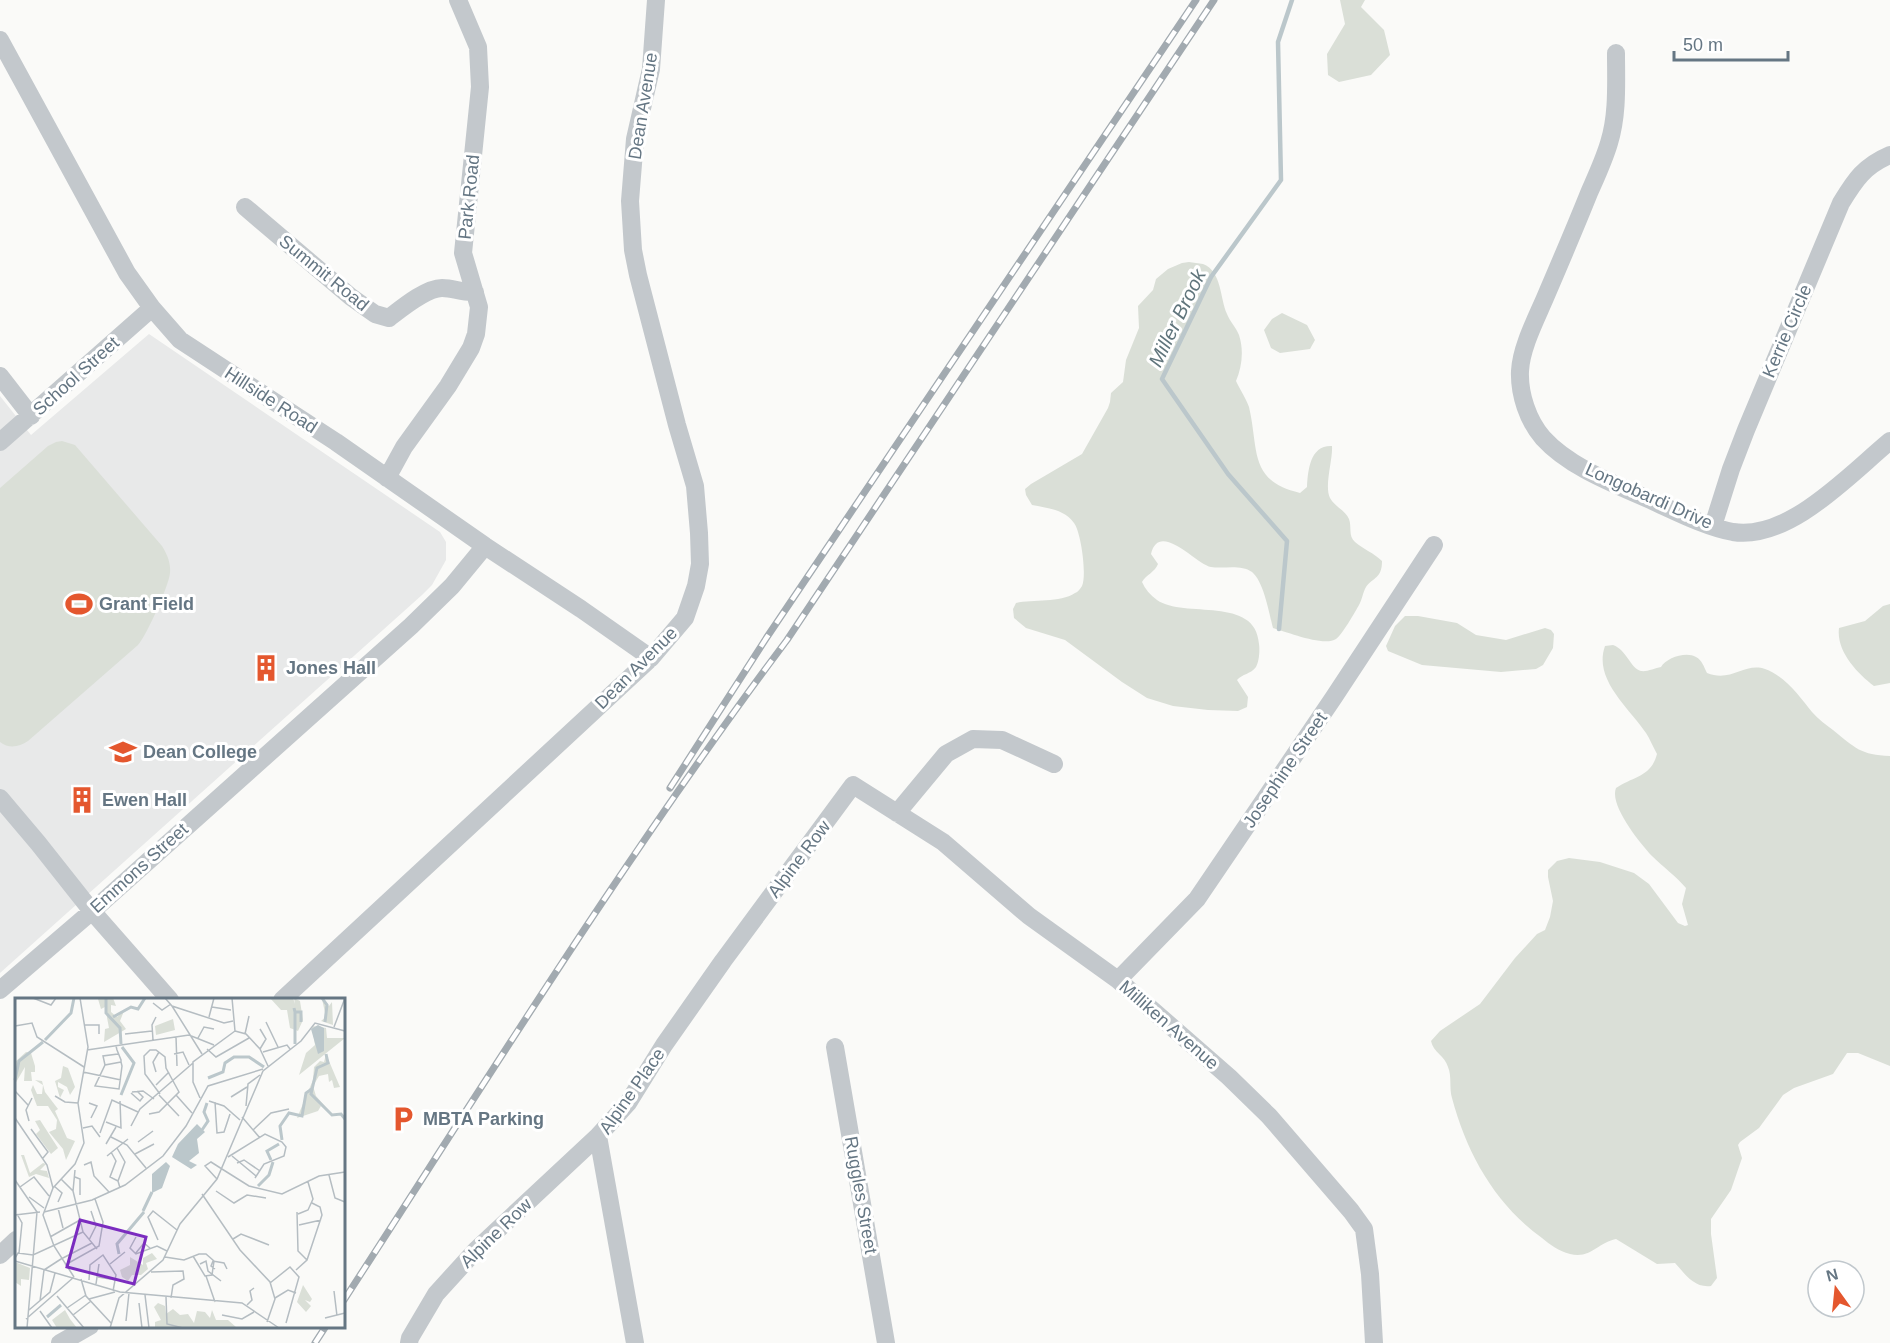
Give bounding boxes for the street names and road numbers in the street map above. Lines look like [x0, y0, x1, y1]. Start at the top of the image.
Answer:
street label: Dean Avenue [625, 51, 661, 161]
street label: Park Road [455, 154, 483, 240]
street label: Summit Road [275, 231, 373, 315]
street label: Kerrie Circle [1758, 282, 1816, 380]
street label: School Street [29, 332, 123, 420]
street label: Hillside Road [221, 363, 321, 437]
street label: Longobardi Drive [1582, 459, 1716, 533]
street label: Dean Avenue [591, 623, 681, 713]
street label: Josephine Street [1239, 708, 1331, 832]
street label: Alpine Row [764, 816, 835, 901]
street label: Emmons Street [86, 819, 192, 917]
street label: Milliken Avenue [1115, 977, 1223, 1073]
street label: Alpine Place [595, 1044, 669, 1138]
street label: Ruggles Street [841, 1135, 881, 1255]
street label: Alpine Row [456, 1193, 536, 1272]

